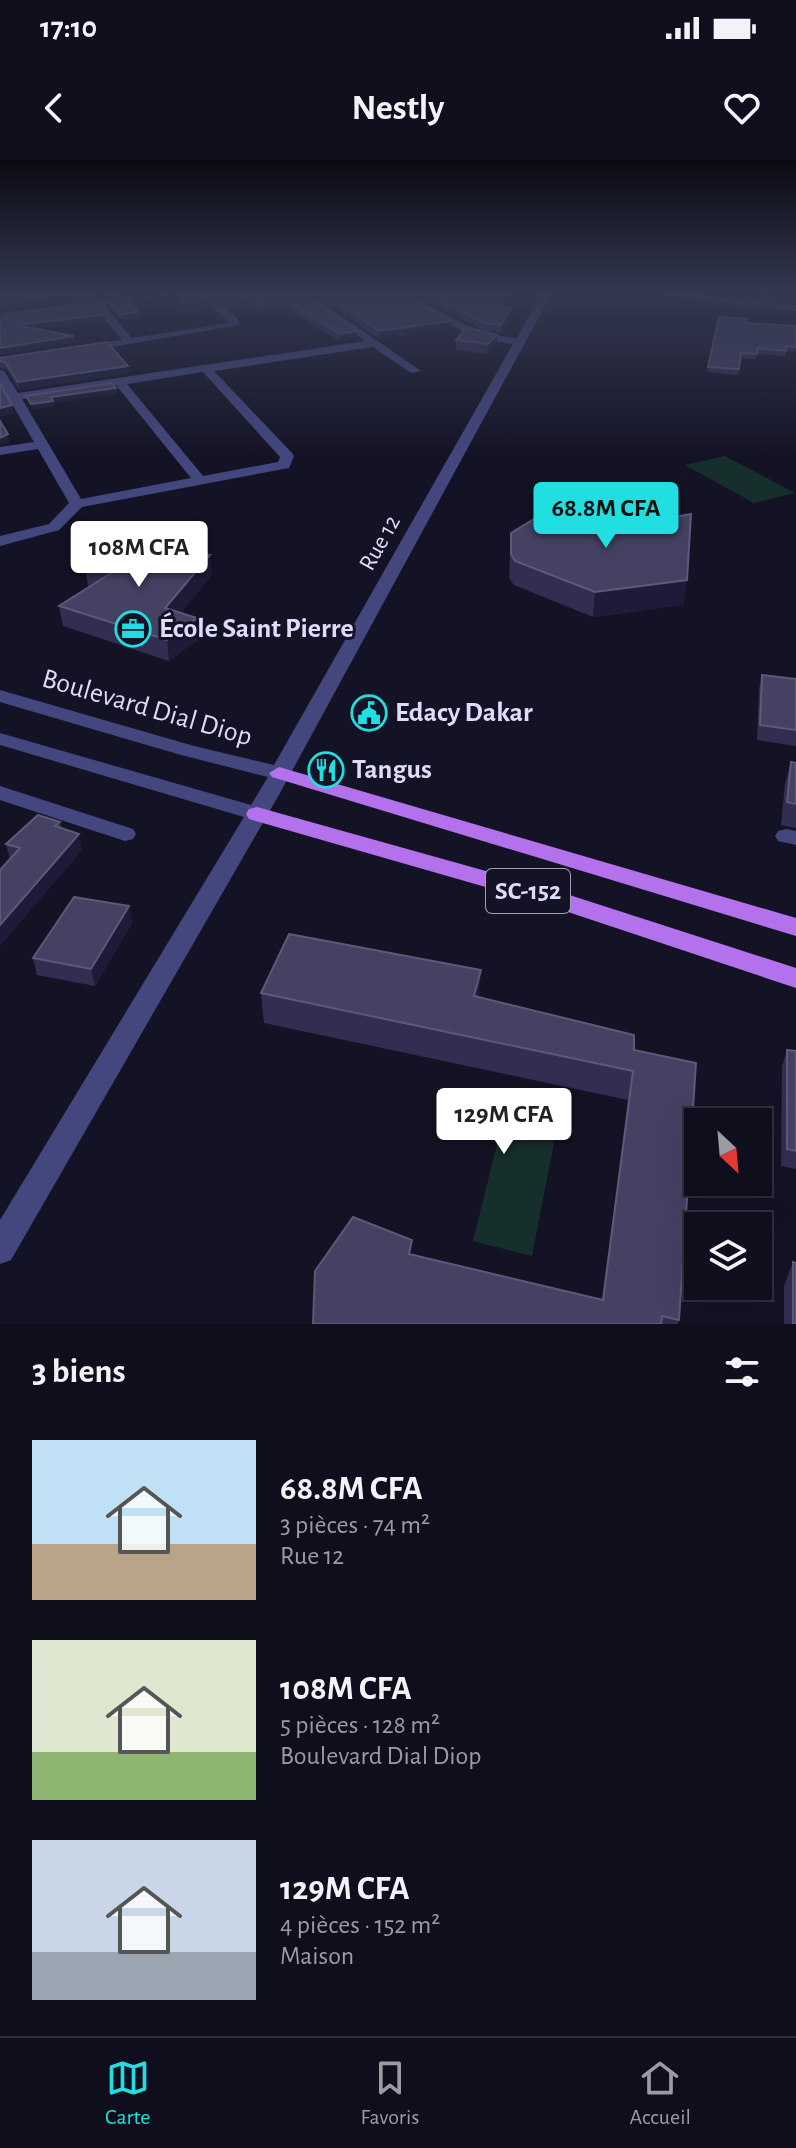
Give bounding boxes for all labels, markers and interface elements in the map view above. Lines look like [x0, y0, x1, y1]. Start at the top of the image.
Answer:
text: 17:10 [40, 13, 97, 43]
icon: back [32, 86, 76, 130]
icon: heart [720, 86, 764, 130]
text: Nestly [352, 90, 444, 126]
pin: 68.8M CFA [514, 482, 698, 550]
text: 68.8M CFA [551, 495, 661, 521]
street label: Rue 12 [355, 511, 405, 575]
pin: 108M CFA [56, 521, 222, 589]
text: 108M CFA [89, 534, 189, 560]
office icon: École Saint Pierre [114, 610, 152, 648]
place label: École Saint Pierre [159, 612, 354, 643]
street label: Boulevard Dial Diop [39, 665, 255, 751]
public building icon: Edacy Dakar [350, 694, 388, 732]
place label: Edacy Dakar [395, 699, 533, 727]
restaurant icon: Tangus [307, 751, 345, 789]
place label: Tangus [352, 756, 432, 784]
road number: SC-152 [486, 869, 570, 913]
pin: 129M CFA [421, 1088, 587, 1156]
text: 129M CFA [454, 1101, 554, 1127]
north arrow [684, 1108, 772, 1196]
map controls [684, 1108, 772, 1300]
button: layers [684, 1212, 772, 1300]
icon: filters [720, 1350, 764, 1394]
text: 3 biens [32, 1355, 126, 1389]
icon: home [96, 1472, 192, 1568]
text: 68.8M CFA [280, 1472, 423, 1506]
text: 3 pièces · 74 m² [280, 1512, 430, 1538]
text: Rue 12 [280, 1543, 344, 1569]
icon: home [96, 1672, 192, 1768]
text: 108M CFA [280, 1672, 412, 1706]
text: 5 pièces · 128 m² [280, 1712, 440, 1738]
text: Boulevard Dial Diop [280, 1743, 482, 1769]
icon: home [96, 1872, 192, 1968]
text: 129M CFA [280, 1872, 410, 1906]
text: 4 pièces · 152 m² [280, 1912, 440, 1938]
text: Maison [280, 1943, 354, 1969]
tab: Carte [105, 2056, 150, 2130]
tab: Favoris [361, 2056, 419, 2130]
tab: Accueil [630, 2056, 691, 2130]

